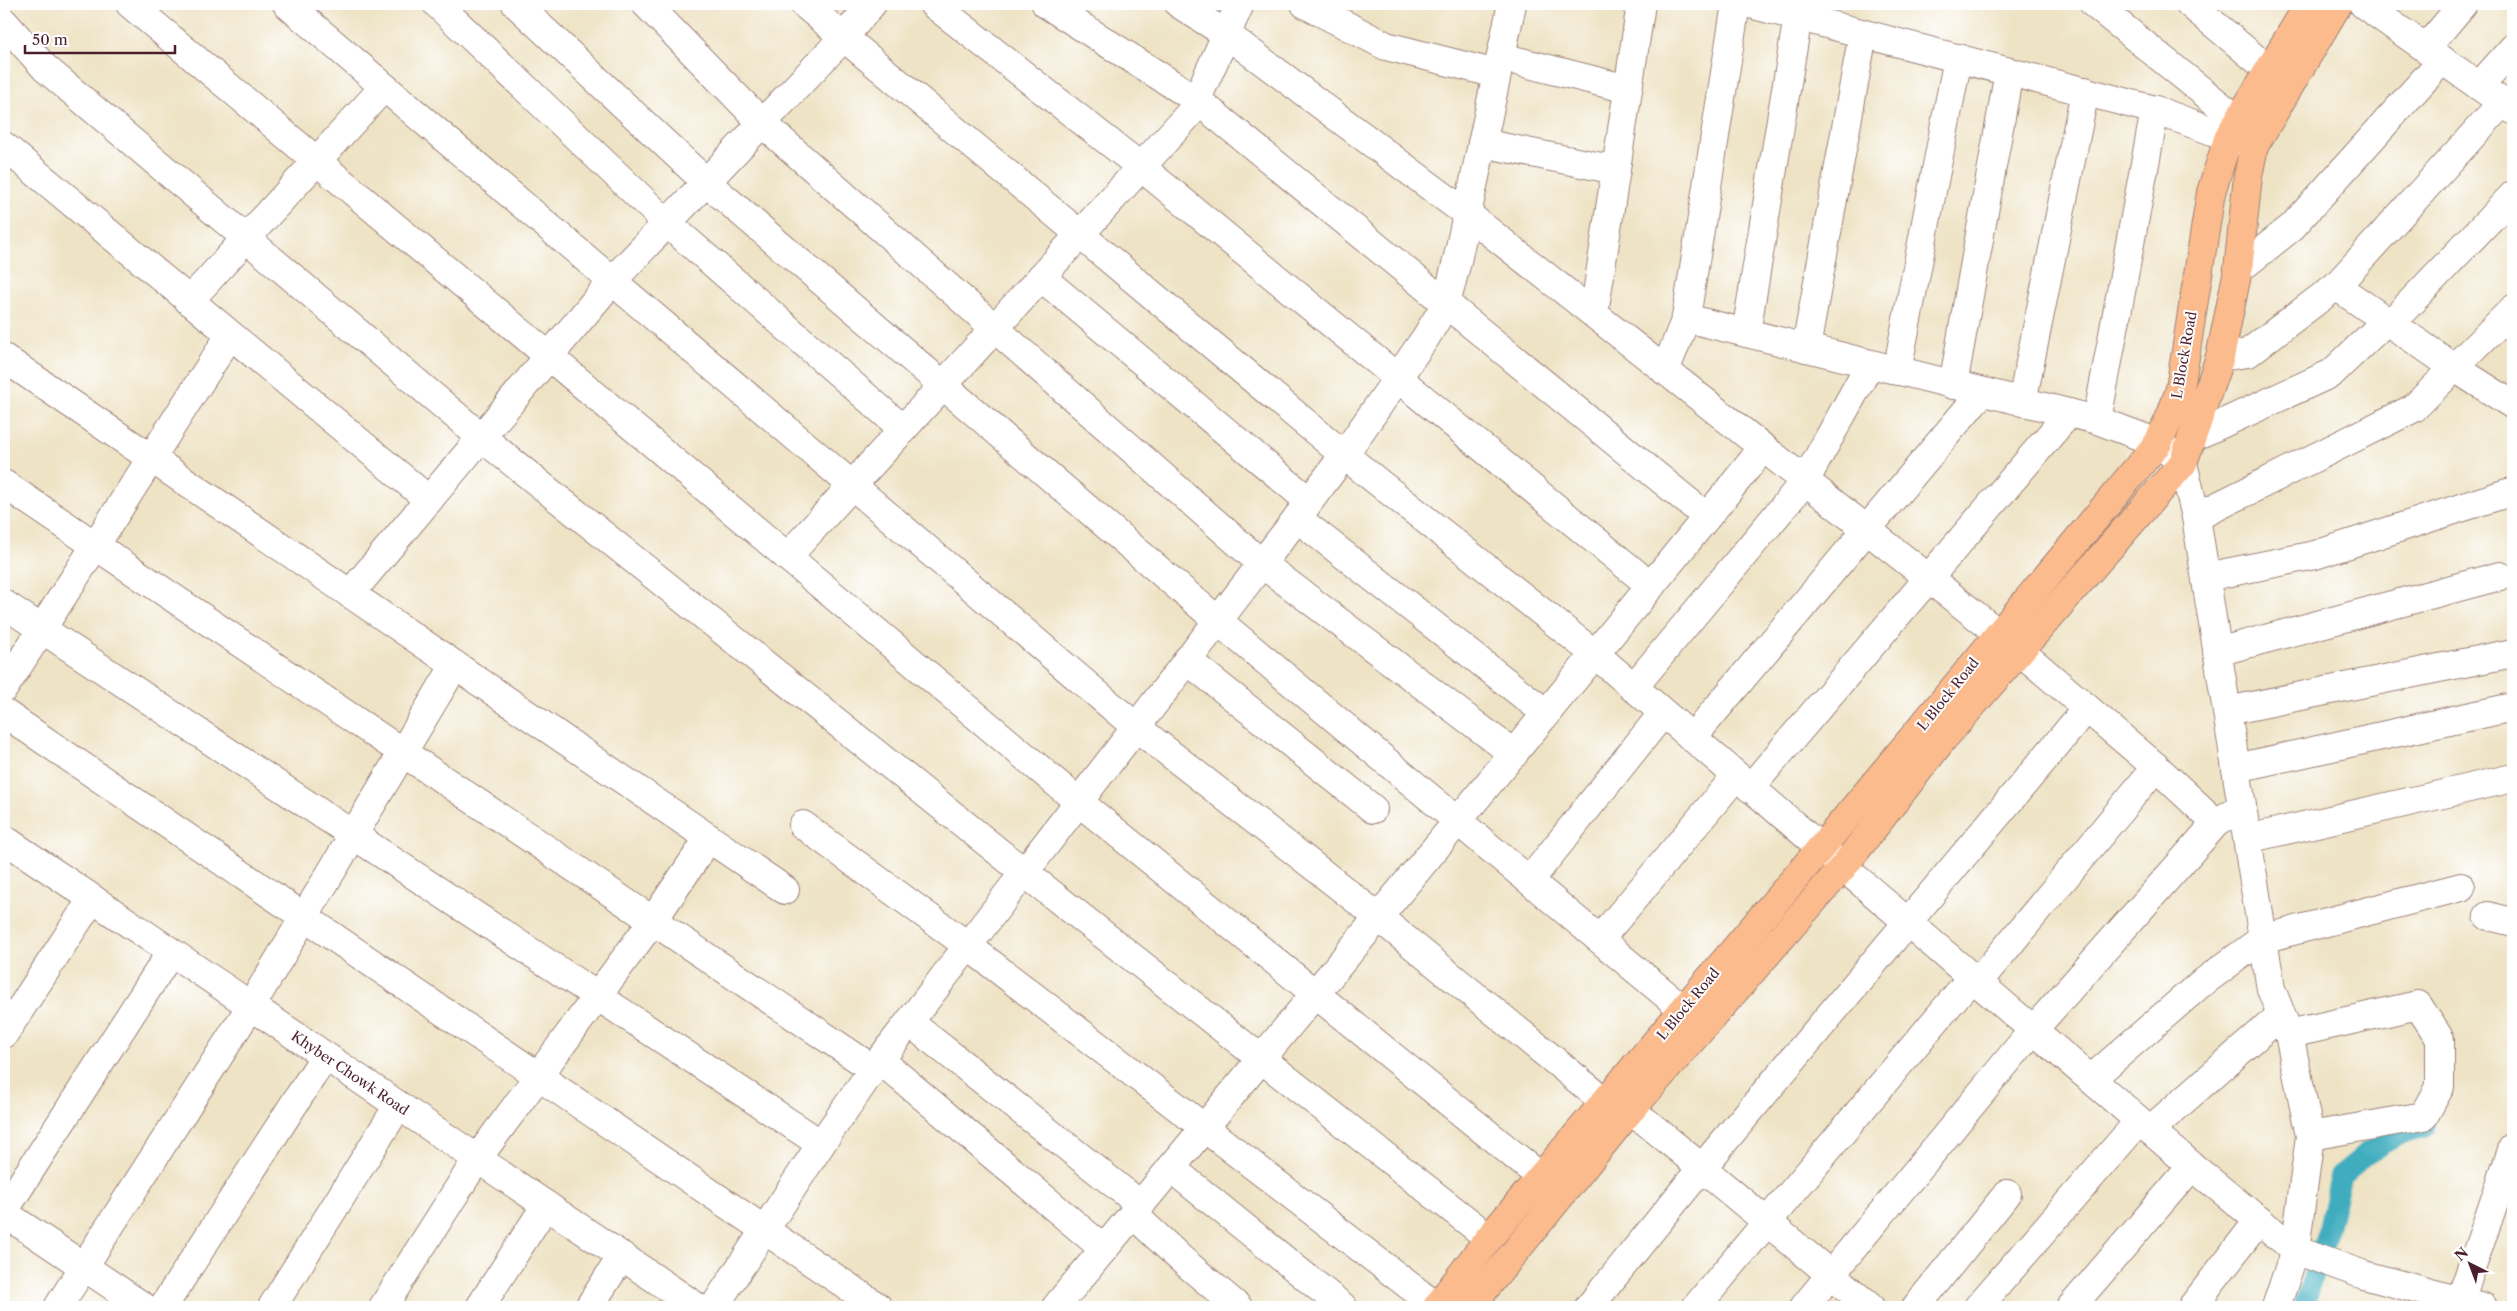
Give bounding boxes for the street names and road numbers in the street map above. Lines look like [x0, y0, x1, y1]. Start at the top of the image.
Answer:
street label: L Block Road [2167, 309, 2201, 400]
street label: L Block Road [1913, 654, 1983, 734]
street label: L Block Road [1653, 964, 1724, 1044]
street label: Khyber Chowk Road [288, 1027, 413, 1119]

